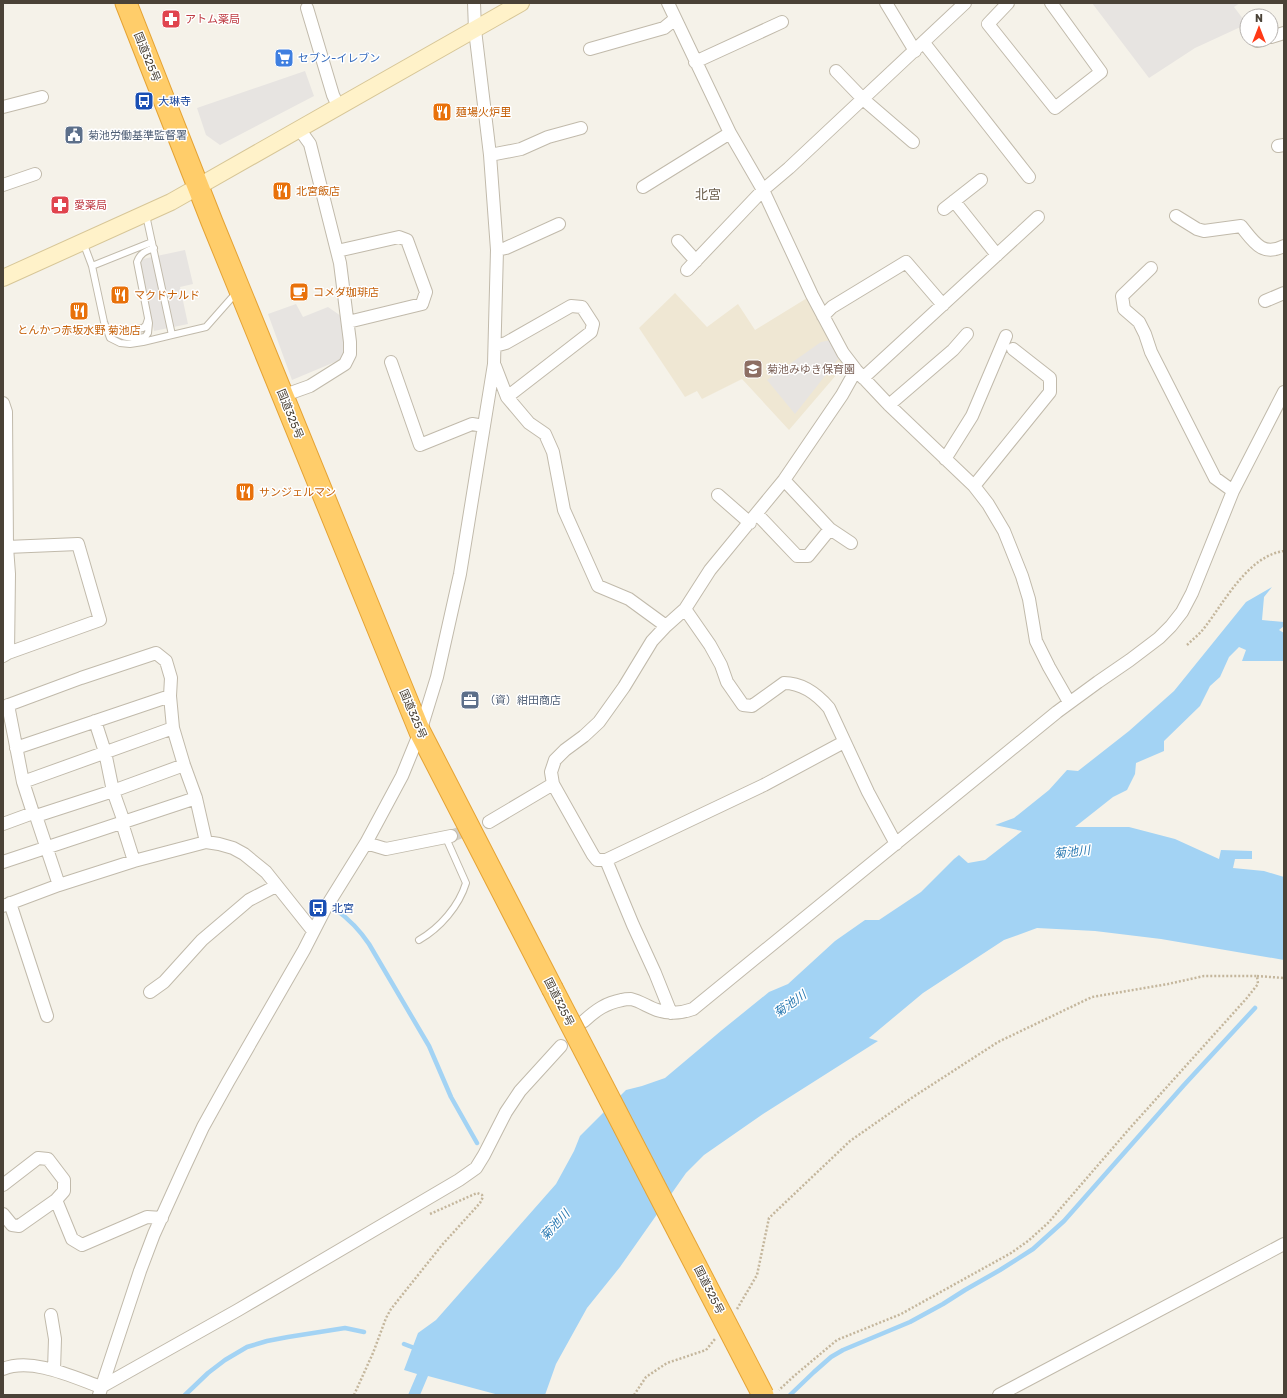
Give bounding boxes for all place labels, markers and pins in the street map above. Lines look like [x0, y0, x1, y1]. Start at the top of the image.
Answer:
pharmacy icon: アトム薬局 [160, 8, 182, 30]
place label: アトム薬局 [185, 13, 240, 26]
supermarket icon: セブン-イレブン [273, 47, 295, 69]
place label: セブン-イレブン [298, 52, 380, 65]
bus stop icon: 大琳寺 [133, 90, 155, 112]
place label: 大琳寺 [158, 95, 191, 108]
restaurant icon: 麺場火炉里 [431, 101, 453, 123]
place label: 麺場火炉里 [456, 106, 511, 119]
public building icon: 菊池労働基準監督署 [63, 124, 85, 146]
place label: 菊池労働基準監督署 [88, 129, 187, 142]
restaurant icon: 北宮飯店 [271, 180, 293, 202]
place label: 北宮飯店 [296, 185, 340, 198]
pharmacy icon: 愛薬局 [49, 194, 71, 216]
place label: 愛薬局 [74, 199, 107, 212]
cafe icon: コメダ珈琲店 [288, 281, 310, 303]
restaurant icon: マクドナルド [109, 284, 131, 306]
place label: コメダ珈琲店 [313, 286, 379, 299]
place label: マクドナルド [134, 289, 200, 302]
restaurant icon: とんかつ赤坂水野 菊池店 [68, 300, 90, 322]
place label: とんかつ赤坂水野 菊池店 [17, 324, 141, 337]
school or university icon: 菊池みゆき保育園 [742, 358, 764, 380]
place label: 菊池みゆき保育園 [767, 363, 855, 376]
restaurant icon: サンジェルマン [234, 481, 256, 503]
place label: サンジェルマン [259, 486, 336, 499]
office icon: （資）紺田商店 [459, 689, 481, 711]
place label: （資）紺田商店 [484, 694, 561, 707]
bus stop icon: 北宮 [307, 897, 329, 919]
place label: 北宮 [332, 902, 354, 915]

